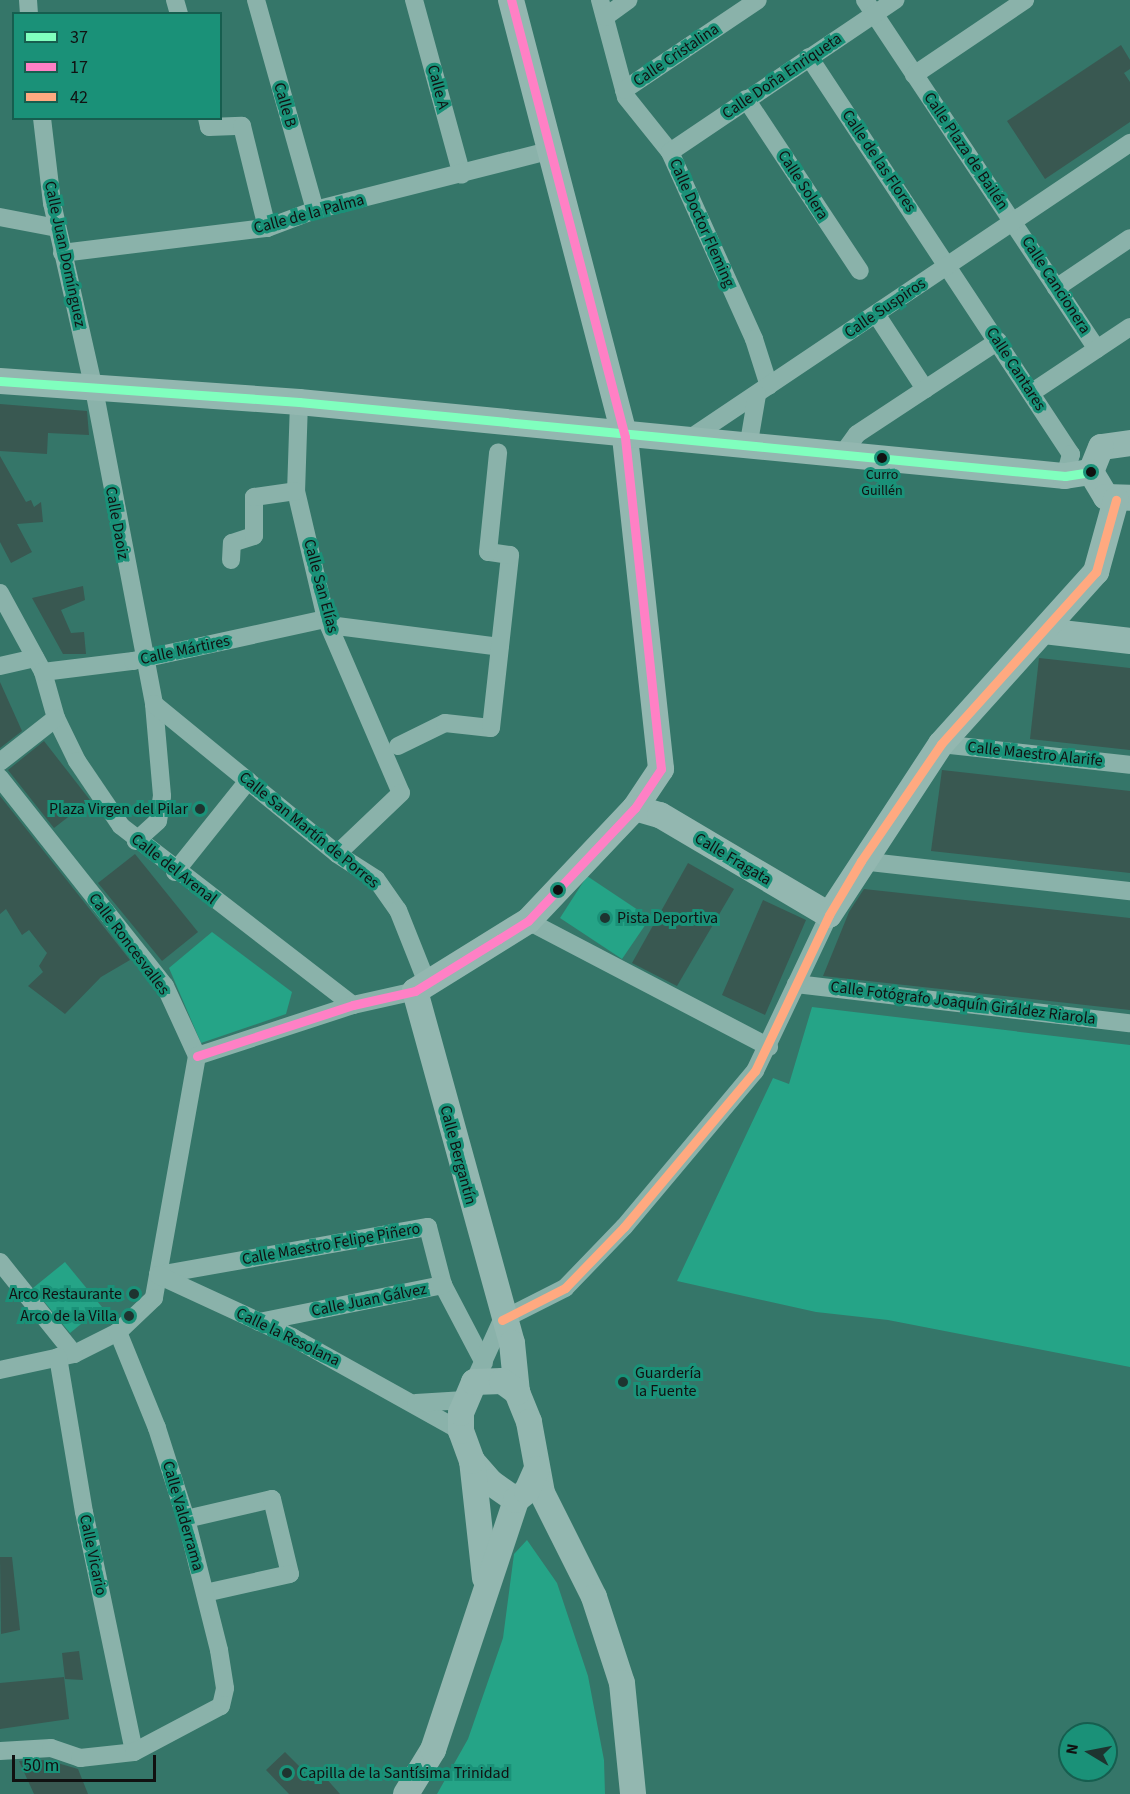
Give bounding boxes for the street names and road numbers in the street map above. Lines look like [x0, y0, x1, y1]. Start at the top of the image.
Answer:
street label: Calle Cristalina [629, 19, 723, 91]
street label: Calle Doña Enriqueta [719, 29, 845, 123]
street label: Calle A [423, 63, 453, 111]
street label: Calle B [269, 80, 301, 130]
street label: Calle Plaza de Bailén [920, 89, 1012, 213]
street label: Calle de las Flores [838, 106, 920, 216]
street label: Calle Solera [773, 147, 833, 223]
street label: Calle Doctor Fleming [665, 156, 739, 290]
street label: Calle Juan Domínguez [40, 179, 90, 329]
street label: Calle de la Palma [252, 190, 366, 238]
street label: Calle Cancionera [1017, 233, 1095, 337]
street label: Calle Suspiros [841, 274, 929, 342]
street label: Calle Cantares [982, 324, 1050, 414]
street label: Calle Daoiz [101, 485, 133, 561]
street label: Calle San Elías [299, 537, 343, 635]
street label: Calle Mártires [138, 631, 232, 669]
street label: Calle Maestro Alarife [966, 737, 1104, 771]
street label: Calle San Martín de Porres [235, 768, 383, 892]
street label: Calle Fragata [691, 829, 775, 889]
street label: Calle del Arenal [127, 830, 221, 908]
street label: Calle Roncesvalles [84, 889, 174, 999]
street label: Calle Fotógrafo Joaquín Giráldez Riarola [829, 977, 1097, 1029]
street label: Calle Bergantín [436, 1103, 480, 1207]
street label: Calle Maestro Felipe Piñero [240, 1219, 422, 1269]
street label: Calle Juan Gálvez [310, 1279, 428, 1321]
street label: Calle la Resolana [233, 1304, 343, 1370]
street label: Calle Valderrama [158, 1459, 208, 1573]
street label: Calle Vicario [75, 1513, 111, 1597]

